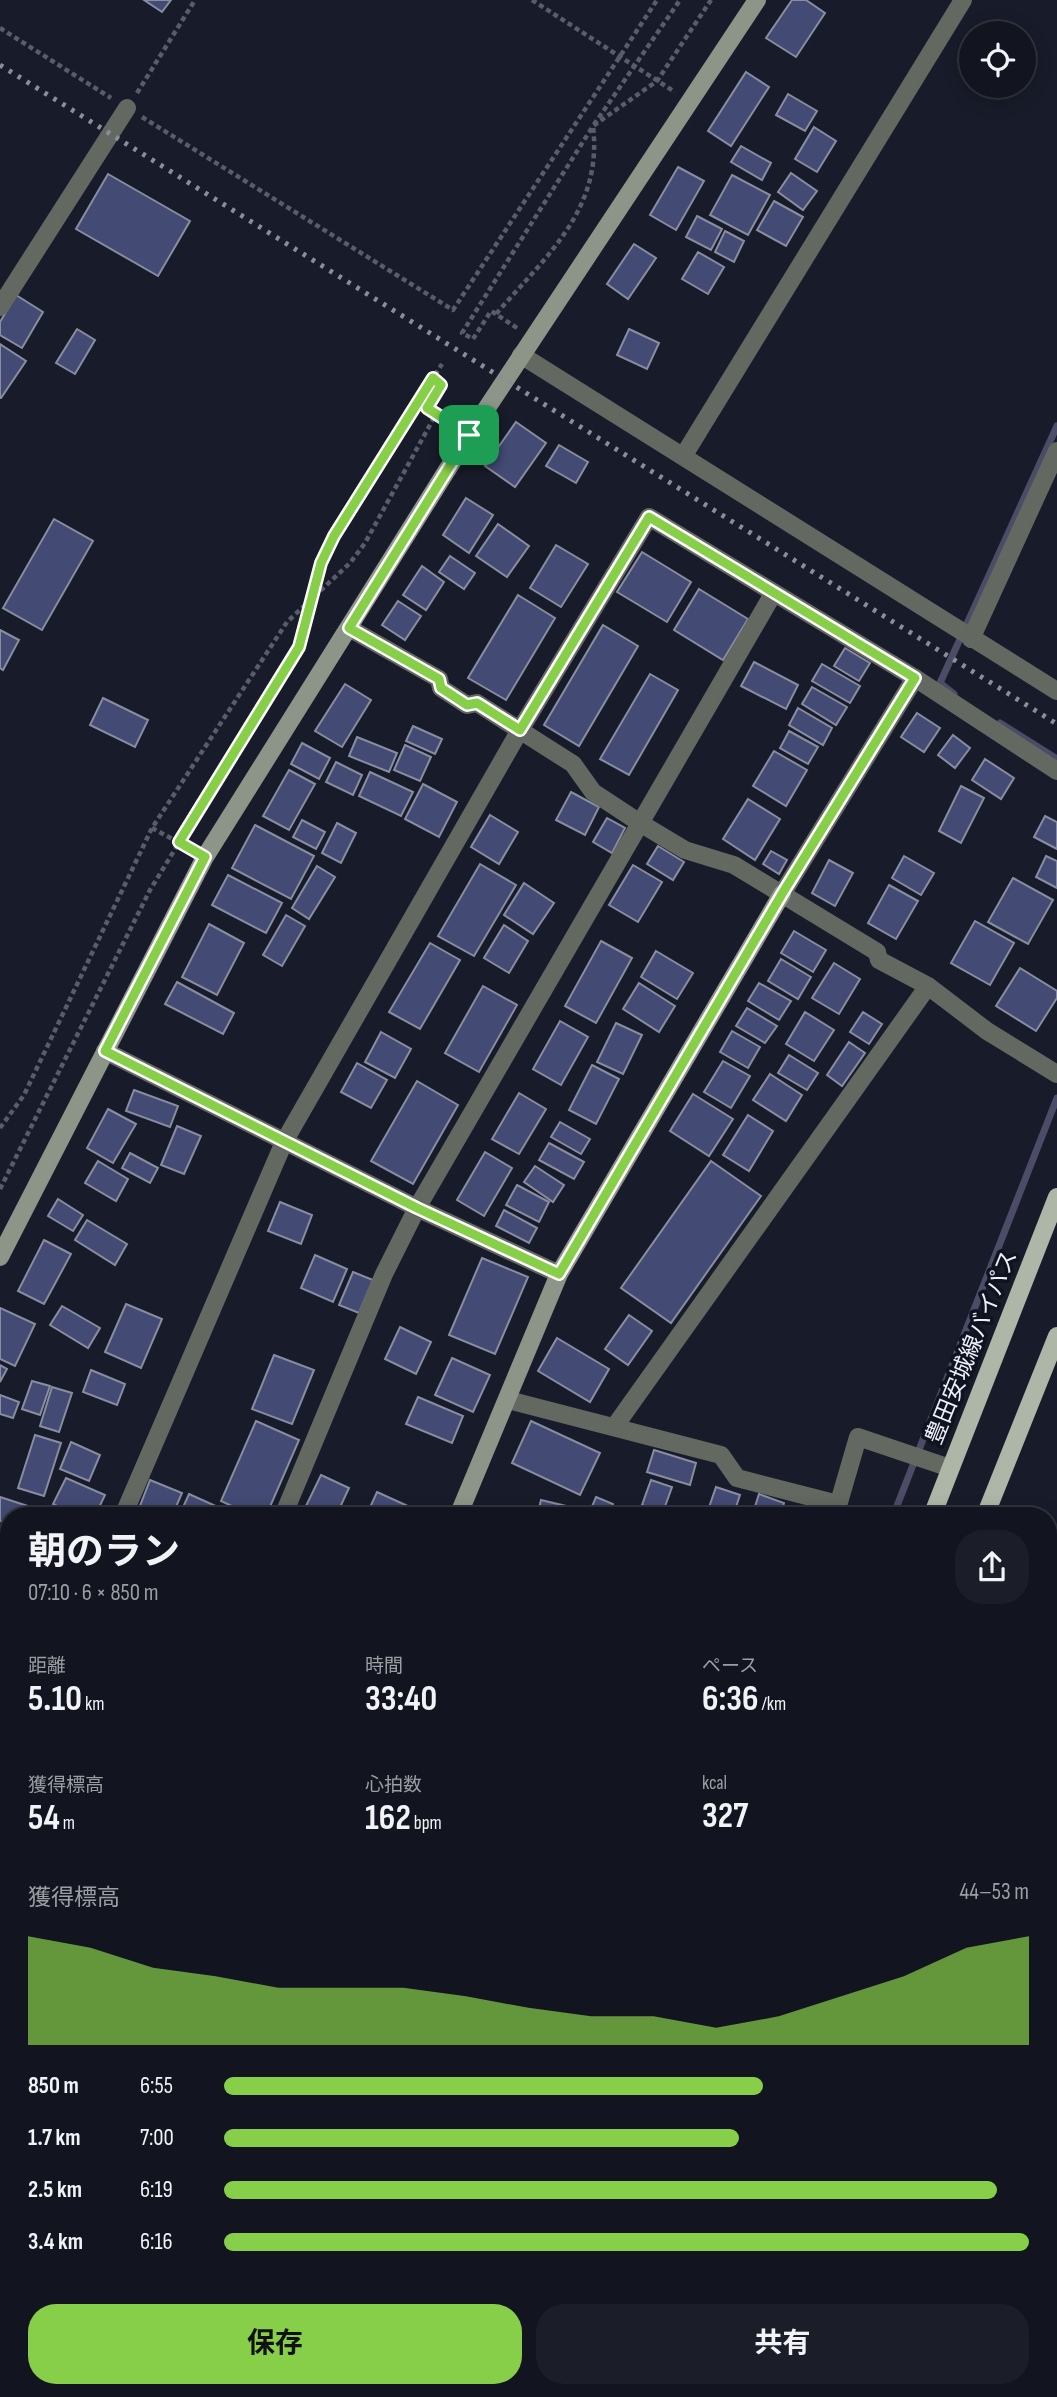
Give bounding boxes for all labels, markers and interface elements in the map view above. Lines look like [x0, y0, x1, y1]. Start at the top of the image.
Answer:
map controls [959, 21, 1036, 98]
button: locate [959, 21, 1036, 98]
pin [439, 405, 499, 465]
icon: arrive [450, 416, 488, 454]
street label: 豊田安城線バイパス [920, 1246, 1024, 1448]
text: 朝のラン [28, 1530, 180, 1575]
button: share [955, 1530, 1029, 1604]
text: 07:10 · 6 × 850 m [28, 1579, 158, 1607]
text: 距離 [28, 1655, 66, 1678]
text: 時間 [365, 1655, 403, 1678]
text: ペース [702, 1655, 758, 1678]
text: 5.10 [28, 1678, 82, 1721]
text: 33:40 [365, 1678, 437, 1721]
text: 6:36 [702, 1678, 758, 1721]
text: km [82, 1693, 104, 1716]
text: /km [758, 1693, 786, 1716]
text: kcal [702, 1772, 727, 1795]
text: 獲得標高 [28, 1774, 104, 1797]
text: 心拍数 [365, 1774, 422, 1797]
text: 327 [702, 1795, 748, 1838]
text: 54 [28, 1797, 60, 1840]
text: 162 [365, 1797, 411, 1840]
text: m [60, 1812, 75, 1835]
text: bpm [411, 1812, 442, 1835]
text: 44–53 m [960, 1878, 1029, 1906]
text: 獲得標高 [28, 1884, 120, 1912]
text: 850 m [28, 2072, 79, 2100]
text: 6:55 [140, 2072, 173, 2100]
text: 1.7 km [28, 2124, 81, 2152]
text: 7:00 [140, 2124, 174, 2152]
text: 2.5 km [28, 2176, 82, 2204]
text: 6:19 [140, 2176, 173, 2204]
text: 3.4 km [28, 2228, 83, 2256]
text: 6:16 [140, 2228, 173, 2256]
button: 保存 [28, 2304, 522, 2384]
button: 共有 [536, 2304, 1029, 2384]

